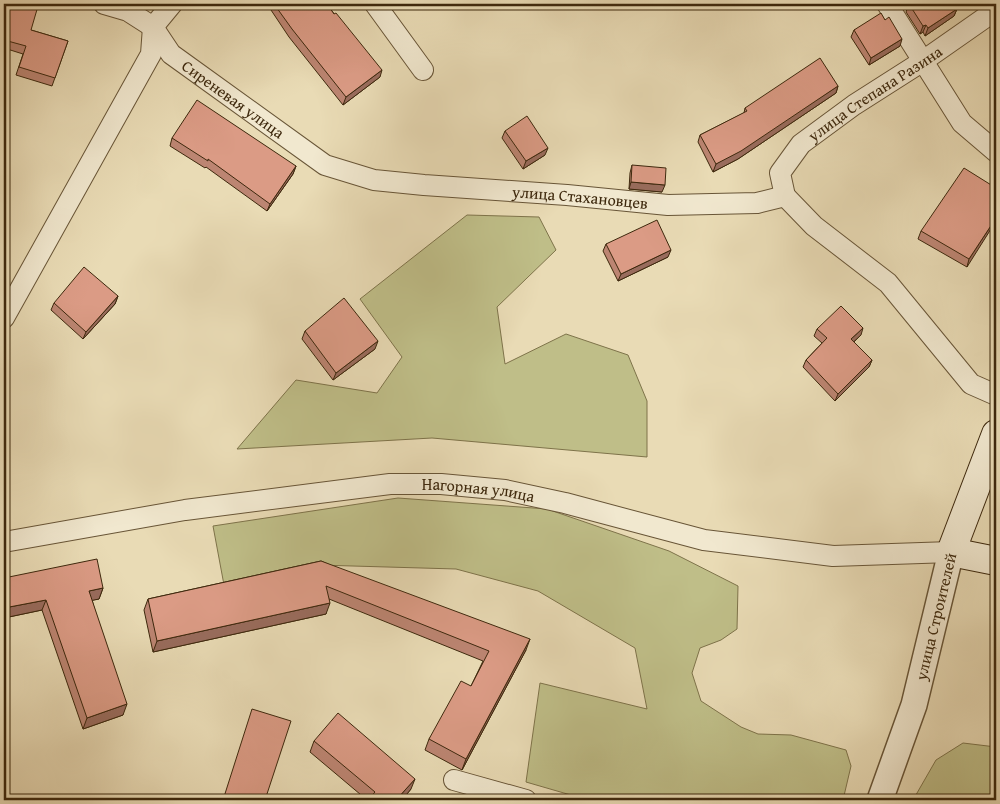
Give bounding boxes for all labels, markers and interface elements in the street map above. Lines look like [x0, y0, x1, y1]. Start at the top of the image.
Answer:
street label: улица Степана Разина [802, 39, 947, 148]
street label: Сиреневая улица [177, 54, 290, 144]
street label: улица Стахановцев [510, 179, 649, 215]
street label: Нагорная улица [422, 472, 537, 508]
street label: улица Строителей [908, 550, 963, 684]

